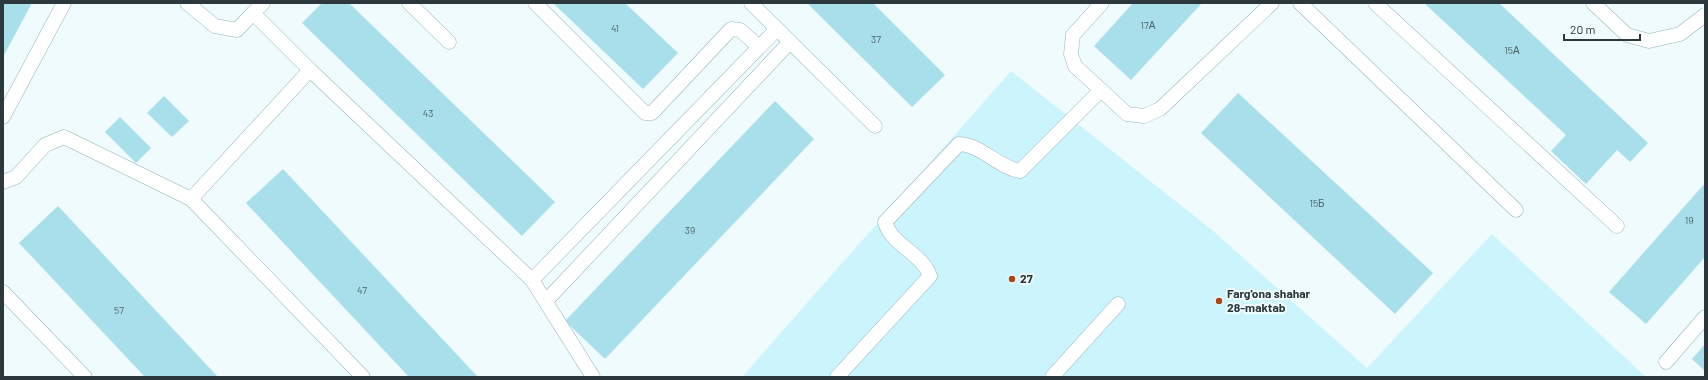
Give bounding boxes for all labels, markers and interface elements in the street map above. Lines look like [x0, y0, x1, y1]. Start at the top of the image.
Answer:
scale bar [1564, 16, 1640, 42]
house number: 17А [1141, 19, 1156, 31]
house number: 41 [611, 22, 619, 34]
text: 20 m [1570, 22, 1596, 36]
house number: 37 [871, 33, 881, 45]
house number: 15А [1504, 44, 1520, 56]
house number: 43 [423, 107, 433, 119]
house number: 15Б [1309, 197, 1325, 209]
house number: 19 [1685, 214, 1693, 226]
house number: 39 [685, 224, 695, 236]
place label: 27 [1020, 271, 1033, 285]
marker: 27 [1007, 274, 1017, 284]
house number: 47 [357, 284, 367, 296]
place label: Farg'ona shahar 28-maktab [1227, 286, 1311, 314]
marker: Farg'ona shahar 28-maktab [1214, 296, 1224, 306]
house number: 57 [114, 304, 124, 316]

